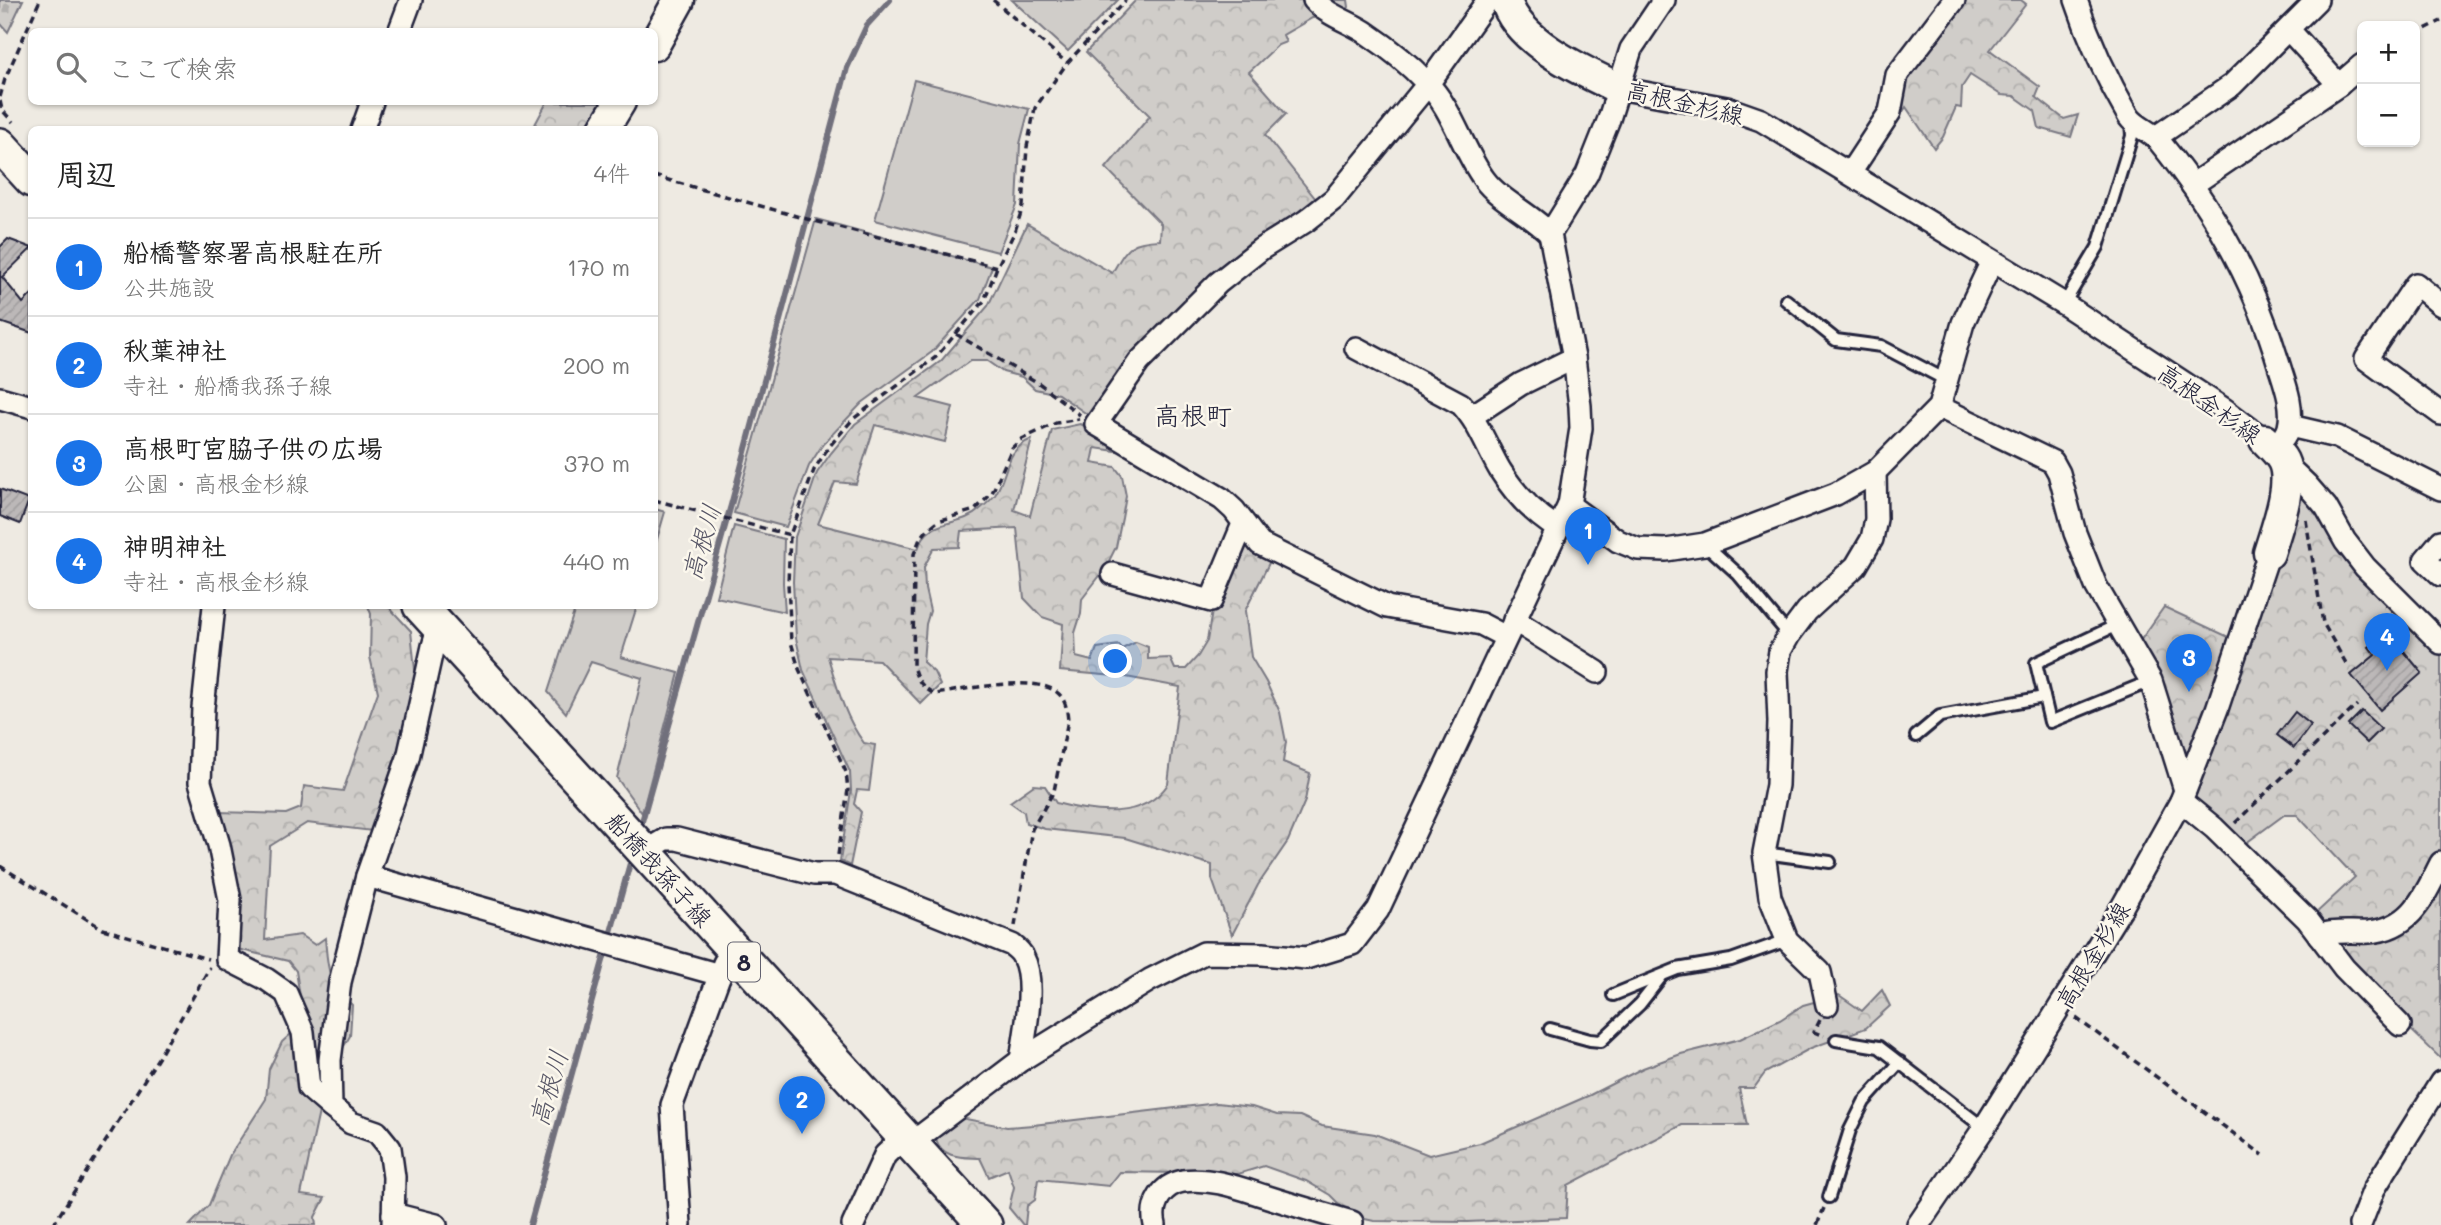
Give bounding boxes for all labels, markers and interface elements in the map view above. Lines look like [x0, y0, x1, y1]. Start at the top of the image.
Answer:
map controls [2357, 21, 2420, 147]
button: + [2357, 21, 2420, 84]
search box [28, 28, 658, 105]
icon: search [52, 48, 90, 86]
text: ここで検索 [108, 51, 238, 85]
street label: 高根金杉線 [1623, 73, 1747, 131]
button: − [2357, 84, 2420, 147]
text: 周辺 [56, 153, 116, 193]
text: 4件 [593, 158, 630, 188]
text: 船橋警察署高根駐在所 [123, 235, 383, 269]
text: 1 [74, 252, 84, 282]
text: 170 m [567, 252, 630, 282]
text: 公共施設 [123, 272, 215, 302]
text: 秋葉神社 [123, 333, 227, 367]
text: 2 [73, 350, 85, 380]
text: 200 m [563, 350, 630, 380]
street label: 高根金杉線 [2152, 356, 2268, 450]
text: 寺社 · 船橋我孫子線 [123, 370, 332, 400]
district label: 高根町 [1154, 398, 1232, 432]
text: 高根町宮脇子供の広場 [123, 431, 383, 465]
text: 3 [72, 448, 86, 478]
text: 370 m [564, 448, 630, 478]
text: 公園 · 高根金杉線 [123, 468, 309, 498]
water label: 高根川 [674, 500, 728, 584]
pin: 1 [1565, 507, 1611, 565]
text: 神明神社 [123, 529, 227, 563]
text: 4 [72, 546, 86, 576]
text: 440 m [563, 546, 630, 576]
text: 寺社 · 高根金杉線 [123, 566, 309, 596]
pin: 4 [2364, 613, 2410, 671]
pin: 3 [2166, 634, 2212, 692]
your location [1098, 644, 1132, 678]
street label: 船橋我孫子線 [600, 805, 720, 933]
street label: 高根金杉線 [2048, 896, 2136, 1014]
road number: 8 [728, 942, 760, 981]
water label: 高根川 [521, 1046, 575, 1130]
pin: 2 [779, 1076, 825, 1134]

